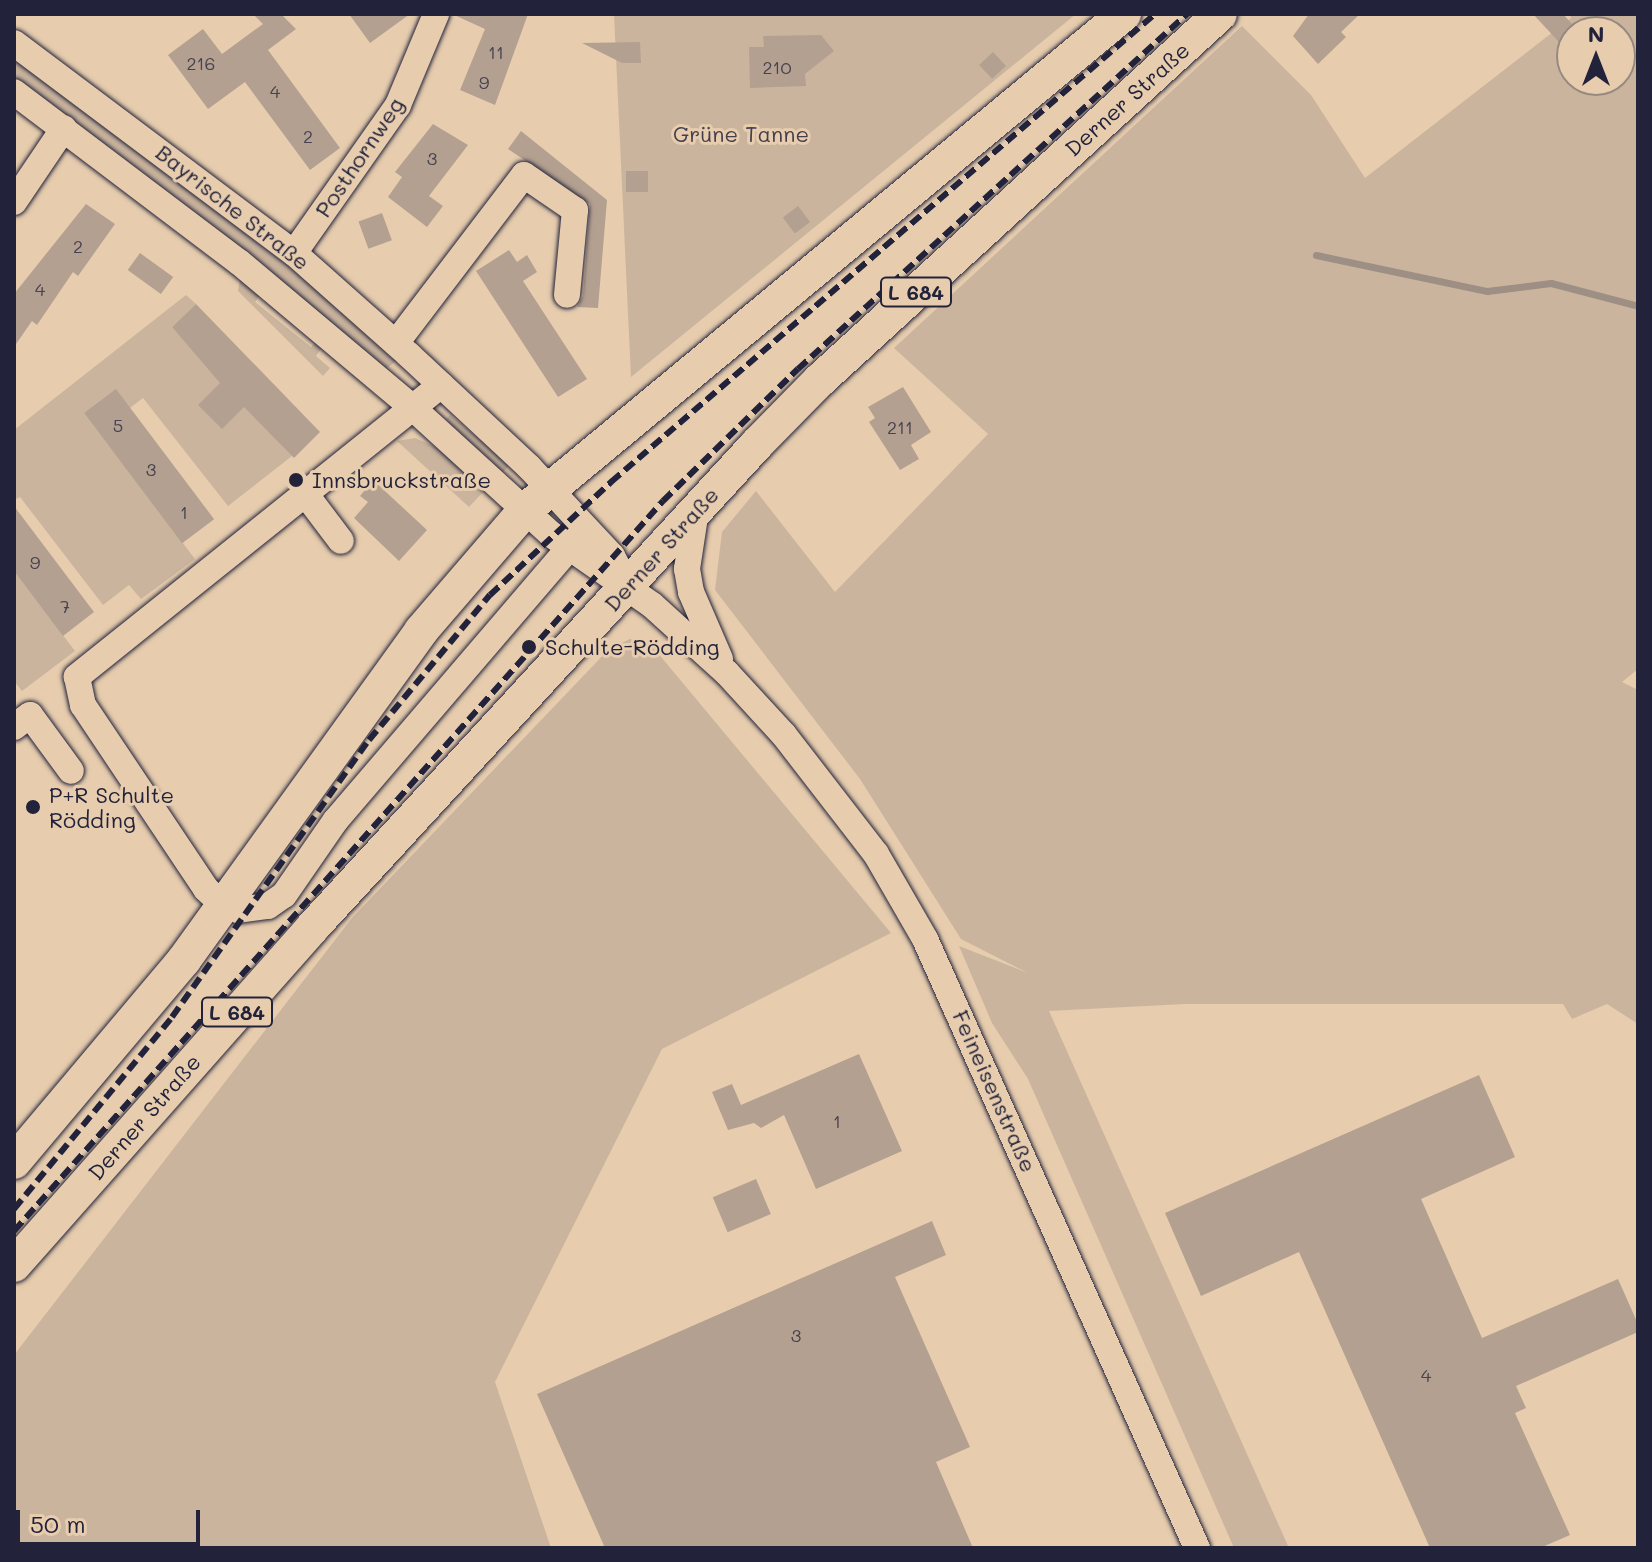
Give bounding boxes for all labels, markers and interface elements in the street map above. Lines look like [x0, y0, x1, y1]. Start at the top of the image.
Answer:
north arrow [1556, 16, 1636, 96]
text: N [1588, 19, 1604, 48]
street label: Derner Straße [1059, 36, 1195, 162]
house number: 11 [488, 41, 504, 63]
house number: 216 [187, 52, 215, 74]
house number: 210 [762, 56, 792, 78]
house number: 9 [479, 71, 489, 93]
house number: 4 [270, 80, 280, 102]
street label: Posthornweg [309, 92, 409, 222]
park label: Grüne Tanne [673, 121, 809, 147]
house number: 2 [303, 125, 313, 147]
street label: Bayrische Straße [151, 139, 315, 275]
house number: 3 [427, 147, 437, 169]
house number: 2 [73, 235, 83, 257]
road number: L 684 [880, 276, 952, 308]
house number: 4 [35, 278, 45, 300]
house number: 5 [113, 414, 123, 436]
house number: 211 [887, 416, 913, 438]
house number: 3 [146, 458, 156, 480]
place label: Innsbruckstraße [312, 467, 491, 493]
marker: Innsbruckstraße [287, 471, 305, 489]
street label: Derner Straße [598, 481, 724, 617]
house number: 1 [180, 501, 188, 523]
house number: 9 [30, 551, 40, 573]
house number: 7 [60, 595, 70, 617]
place label: Schulte-Rödding [545, 634, 720, 660]
marker: Schulte-Rödding [520, 638, 538, 656]
place label: P+R Schulte Rödding [49, 781, 174, 832]
marker: P+R Schulte Rödding [24, 798, 42, 816]
road number: L 684 [201, 996, 273, 1028]
street label: Feineisenstraße [947, 1006, 1043, 1176]
street label: Derner Straße [82, 1049, 206, 1185]
house number: 1 [833, 1110, 841, 1132]
house number: 3 [791, 1324, 801, 1346]
house number: 4 [1421, 1364, 1431, 1386]
scale bar [20, 1494, 204, 1544]
text: 50 m [30, 1508, 86, 1539]

